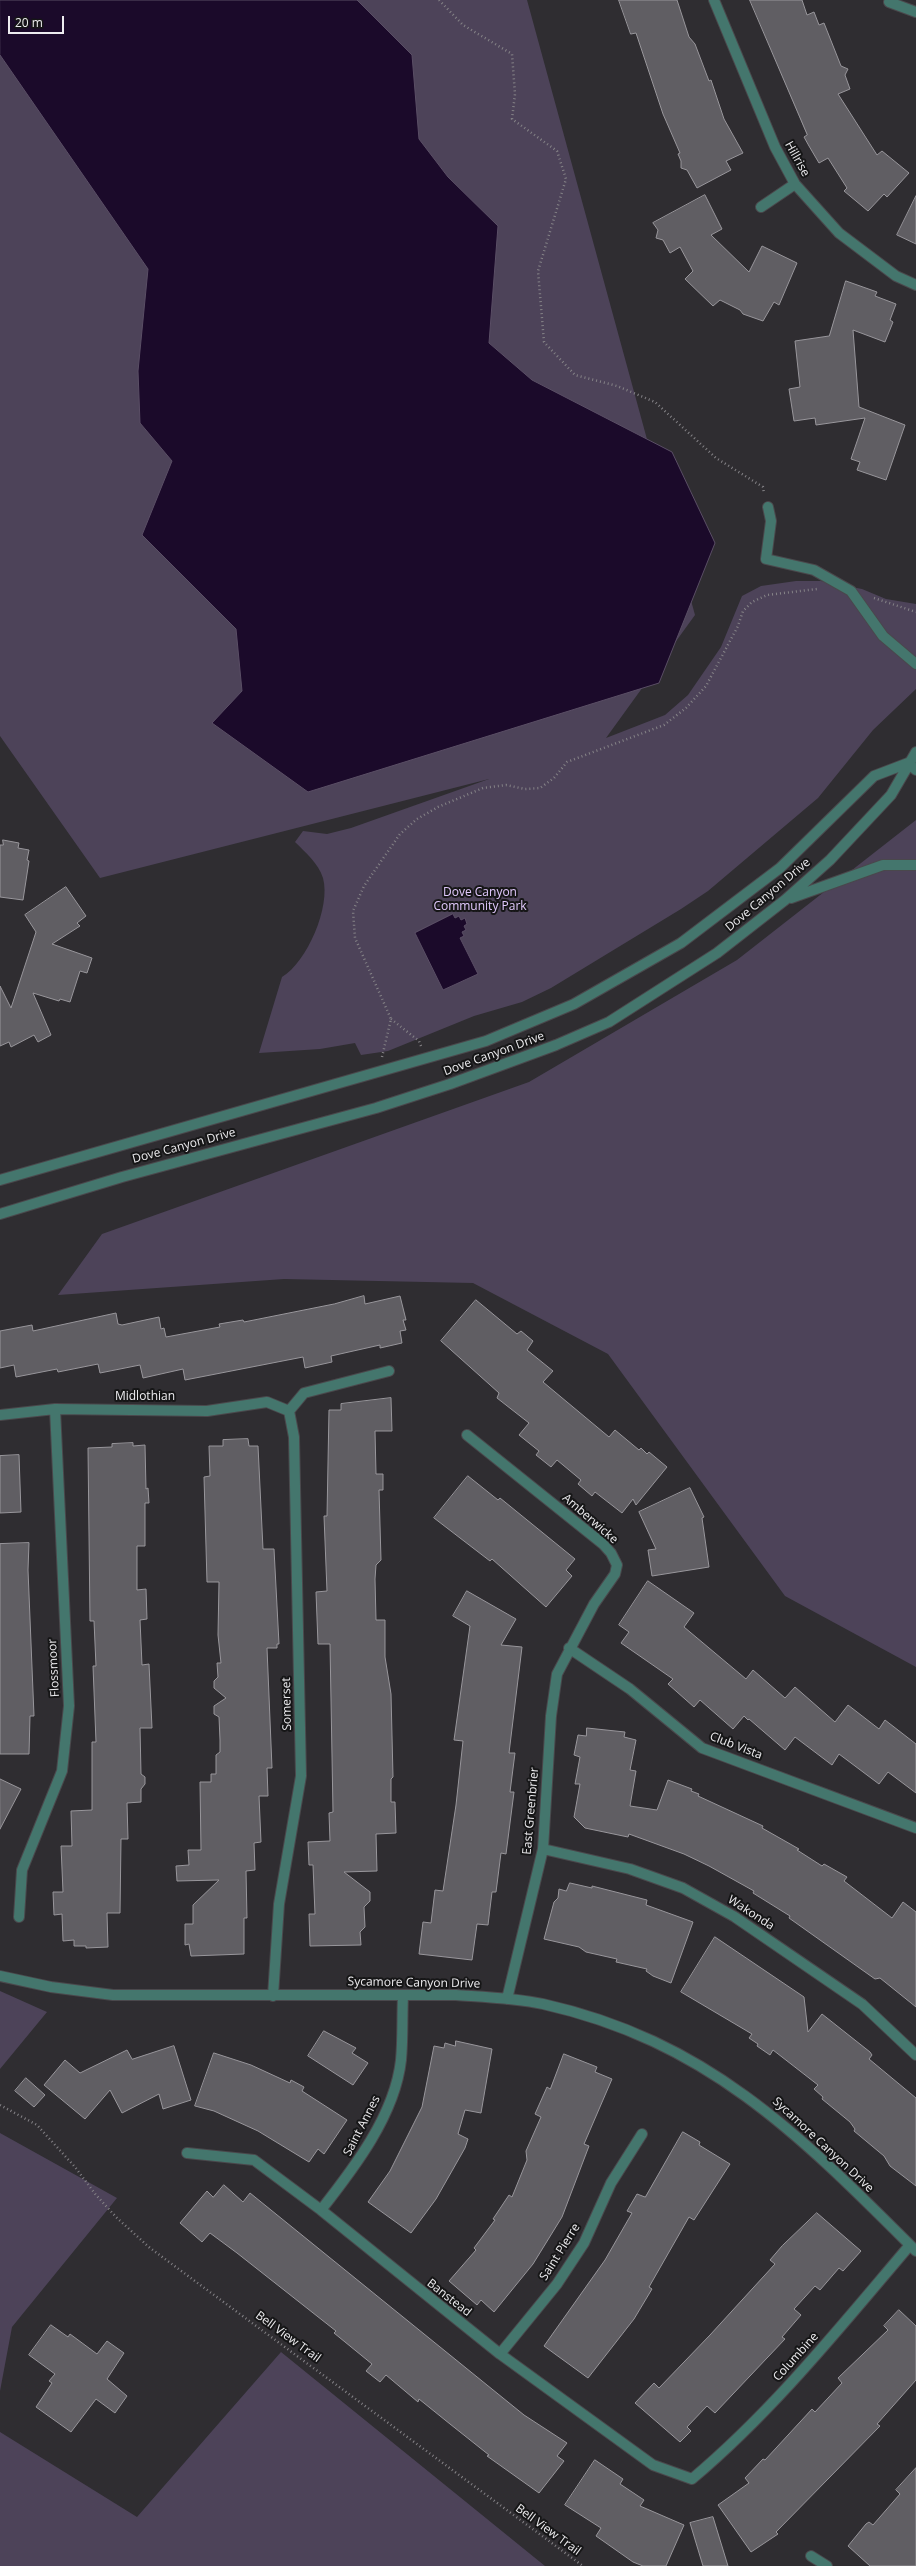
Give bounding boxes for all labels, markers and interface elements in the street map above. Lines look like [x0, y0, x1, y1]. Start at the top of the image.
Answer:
scale bar [10, 8, 66, 34]
text: 20 m [15, 14, 43, 31]
street label: Hillrise [781, 139, 813, 179]
street label: Dove Canyon Drive [723, 855, 813, 935]
park label: Dove Canyon Community Park [433, 886, 527, 914]
street label: Dove Canyon Drive [442, 1029, 546, 1079]
street label: Dove Canyon Drive [131, 1125, 237, 1167]
street label: Midlothian [115, 1390, 175, 1404]
street label: Amberwicke [559, 1491, 621, 1547]
street label: Flossmoor [45, 1638, 63, 1698]
street label: Somerset [279, 1677, 295, 1731]
street label: Club Vista [708, 1729, 764, 1763]
street label: East Greenbrier [520, 1767, 542, 1855]
street label: Wakonda [725, 1893, 777, 1933]
street label: Sycamore Canyon Drive [348, 1975, 480, 1991]
street label: Saint Annes [341, 2093, 383, 2159]
street label: Sycamore Canyon Drive [770, 2094, 876, 2196]
street label: Saint Pierre [537, 2221, 583, 2283]
street label: Banstead [424, 2276, 474, 2320]
street label: Bell View Trail [253, 2308, 323, 2366]
street label: Columbine [770, 2330, 822, 2384]
street label: Bell View Trail [513, 2501, 583, 2559]

